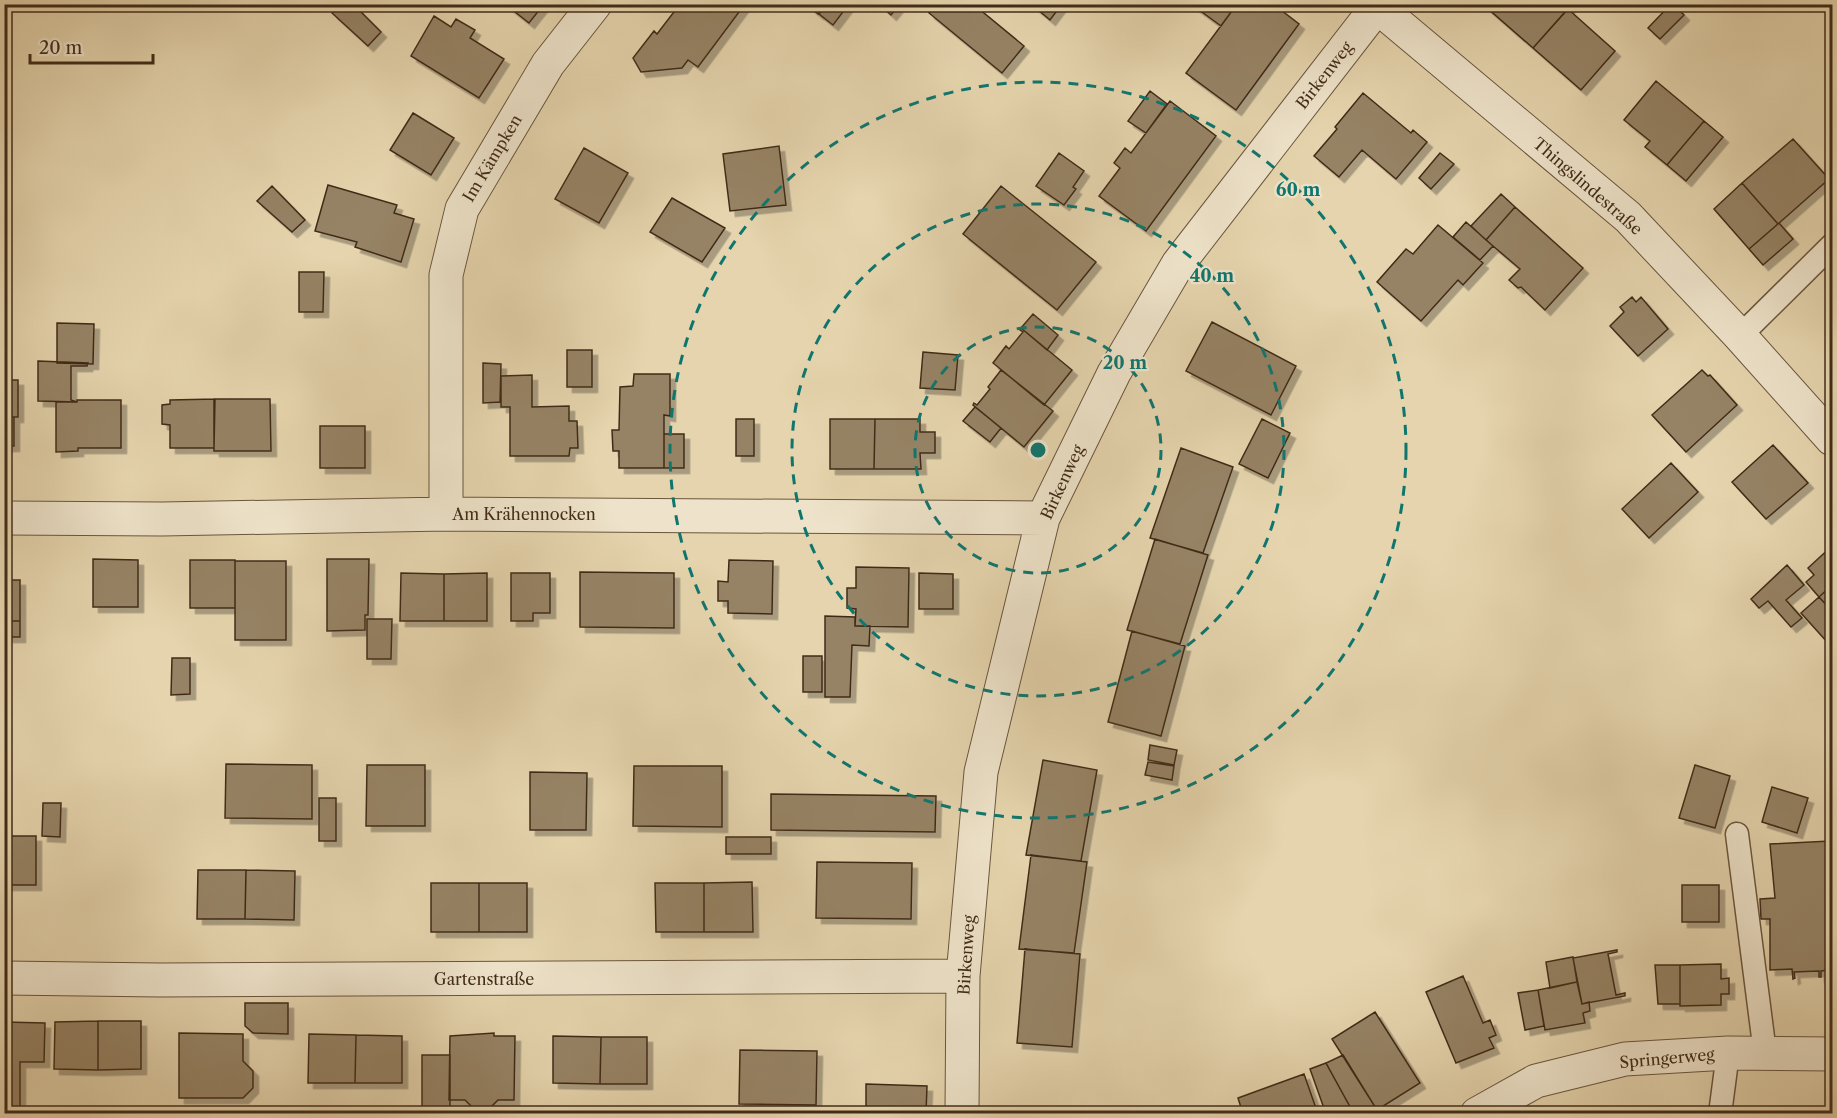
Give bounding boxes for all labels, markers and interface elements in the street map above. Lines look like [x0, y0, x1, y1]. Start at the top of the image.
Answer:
scale bar [30, 27, 153, 65]
text: 20 m [39, 37, 83, 59]
street label: Birkenweg [1291, 37, 1357, 113]
street label: Im Kämpken [458, 111, 526, 205]
street label: Thingslindestraße [1529, 133, 1647, 239]
text: 60 m [1276, 179, 1320, 201]
text: 40 m [1190, 265, 1234, 287]
text: 20 m [1103, 352, 1147, 374]
centre of rings [1028, 440, 1048, 460]
street label: Birkenweg [1036, 441, 1088, 523]
street label: Am Krähennocken [451, 504, 596, 524]
street label: Birkenweg [953, 914, 979, 996]
street label: Gartenstraße [434, 969, 534, 989]
street label: Springerweg [1619, 1044, 1716, 1072]

